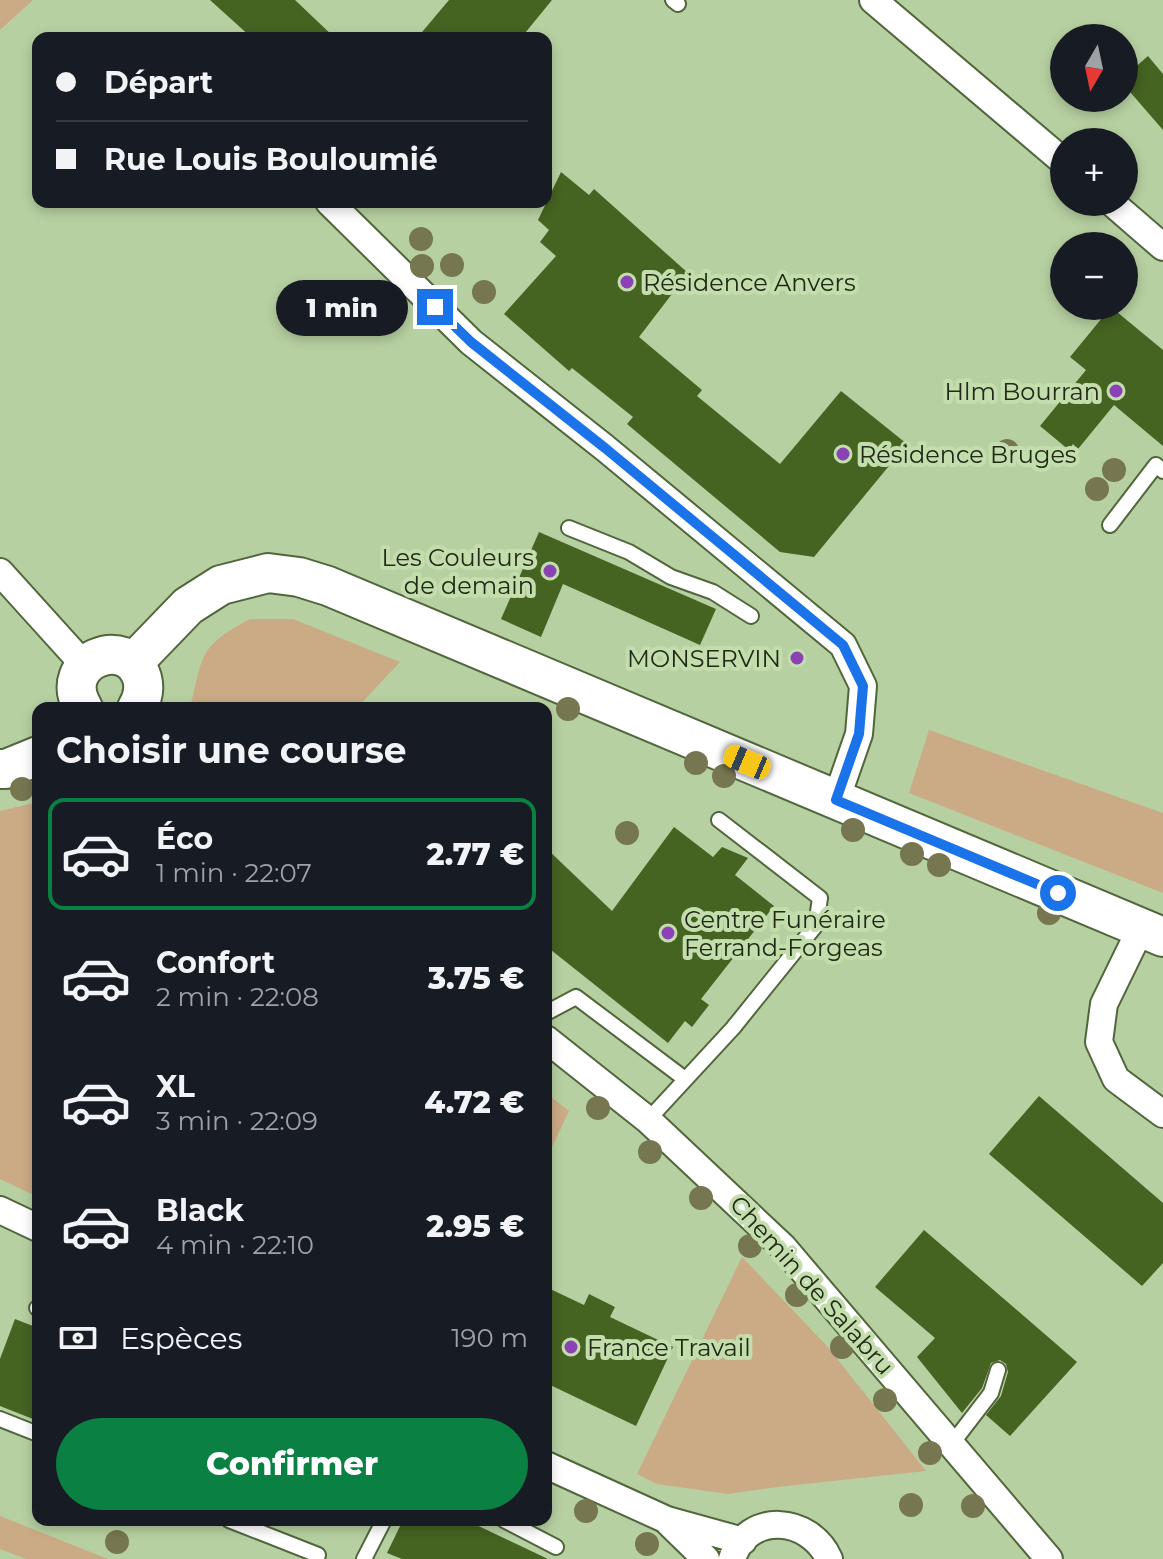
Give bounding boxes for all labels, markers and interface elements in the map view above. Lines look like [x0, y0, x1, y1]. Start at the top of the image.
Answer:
north arrow [1050, 24, 1138, 112]
map controls [1050, 24, 1138, 320]
text: Départ [104, 64, 213, 101]
button: + [1050, 128, 1138, 216]
text: Rue Louis Bouloumié [104, 141, 438, 178]
button: − [1050, 232, 1138, 320]
place label: Résidence Anvers [643, 268, 856, 297]
marker: Résidence Anvers [618, 273, 636, 291]
callout: 1 min [275, 279, 407, 335]
route end [417, 289, 453, 325]
text: 1 min [306, 292, 378, 324]
place label: Hlm Bourran [945, 377, 1100, 406]
marker: Hlm Bourran [1107, 382, 1125, 400]
place label: Résidence Bruges [859, 440, 1077, 469]
marker: Résidence Bruges [834, 445, 852, 463]
place label: Les Couleurs de demain [382, 543, 534, 600]
marker: Les Couleurs de demain [541, 562, 559, 580]
place label: MONSERVIN [627, 644, 781, 673]
marker: MONSERVIN [788, 649, 806, 667]
text: Choisir une course [56, 728, 407, 772]
car [720, 742, 774, 782]
icon: car [60, 818, 132, 890]
text: Éco [156, 820, 213, 857]
text: 2.77 € [427, 836, 524, 873]
text: 1 min · 22:07 [156, 857, 312, 889]
route start [1040, 875, 1076, 911]
place label: Centre Funéraire Ferrand-Forgeas [684, 905, 886, 962]
marker: Centre Funéraire Ferrand-Forgeas [659, 924, 677, 942]
icon: car [60, 942, 132, 1014]
text: Confort [156, 944, 275, 981]
text: 3.75 € [428, 960, 524, 997]
text: 2 min · 22:08 [156, 981, 319, 1013]
icon: car [60, 1066, 132, 1138]
text: XL [156, 1068, 195, 1105]
text: 4.72 € [424, 1084, 524, 1121]
text: 3 min · 22:09 [156, 1105, 318, 1137]
icon: car [60, 1190, 132, 1262]
street label: Chemin de Salabru [724, 1190, 900, 1380]
text: Black [156, 1192, 244, 1229]
text: 2.95 € [426, 1208, 524, 1245]
text: 4 min · 22:10 [156, 1229, 314, 1261]
icon: cash [56, 1316, 100, 1360]
text: Espèces [120, 1320, 242, 1357]
text: 190 m [451, 1322, 528, 1354]
place label: France Travail [587, 1333, 751, 1362]
marker: France Travail [562, 1338, 580, 1356]
button: Confirmer [56, 1418, 528, 1510]

